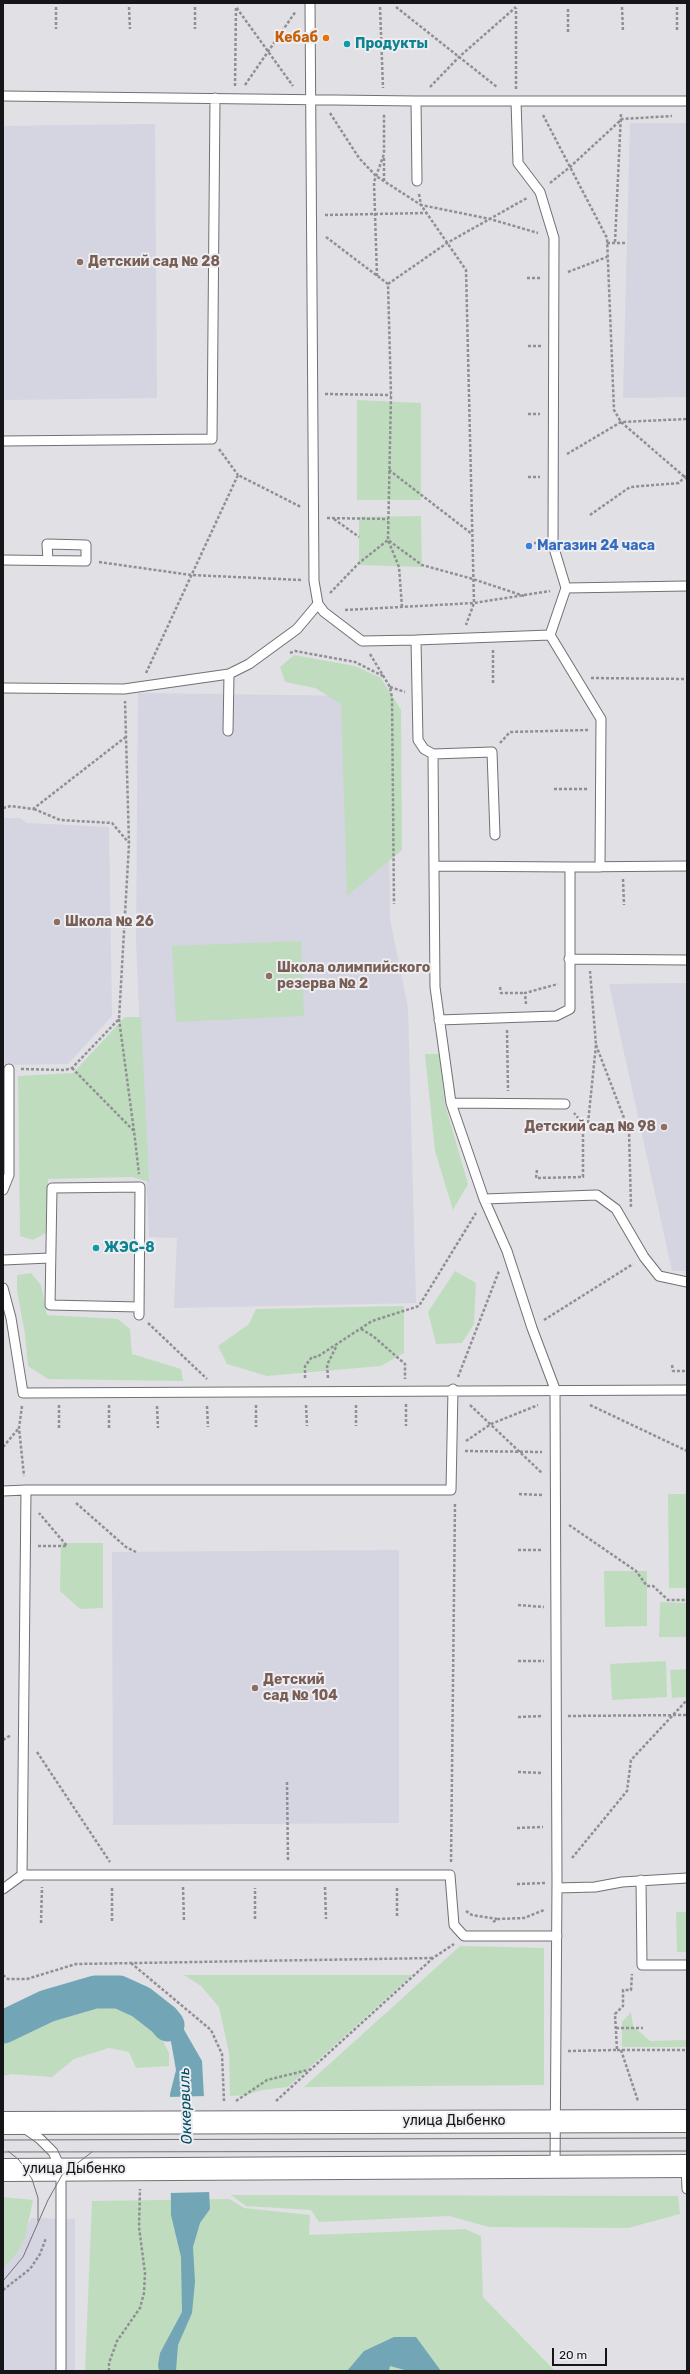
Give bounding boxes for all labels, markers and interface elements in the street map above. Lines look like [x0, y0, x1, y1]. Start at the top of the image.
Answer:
place label: Кебаб [275, 30, 318, 46]
marker: Кебаб [321, 33, 331, 43]
place label: Продукты [355, 36, 428, 52]
marker: Продукты [342, 39, 352, 49]
place label: Детский сад № 28 [88, 254, 220, 270]
marker: Детский сад № 28 [75, 257, 85, 267]
place label: Магазин 24 часа [537, 538, 655, 554]
marker: Магазин 24 часа [524, 541, 534, 551]
place label: Школа № 26 [65, 914, 154, 930]
marker: Школа № 26 [52, 917, 62, 927]
place label: Школа олимпийского резерва № 2 [277, 960, 430, 992]
marker: Школа олимпийского резерва № 2 [264, 971, 274, 981]
place label: Детский сад № 98 [524, 1119, 656, 1135]
marker: Детский сад № 98 [659, 1122, 669, 1132]
place label: ЖЭС-8 [104, 1240, 155, 1256]
marker: ЖЭС-8 [91, 1243, 101, 1253]
place label: Детский сад № 104 [263, 1672, 338, 1704]
marker: Детский сад № 104 [250, 1683, 260, 1693]
water label: Оккервиль [176, 2067, 196, 2145]
street label: улица Дыбенко [402, 2113, 506, 2129]
street label: улица Дыбенко [22, 2161, 126, 2177]
scale bar [554, 2340, 609, 2366]
text: 20 m [559, 2348, 587, 2362]

